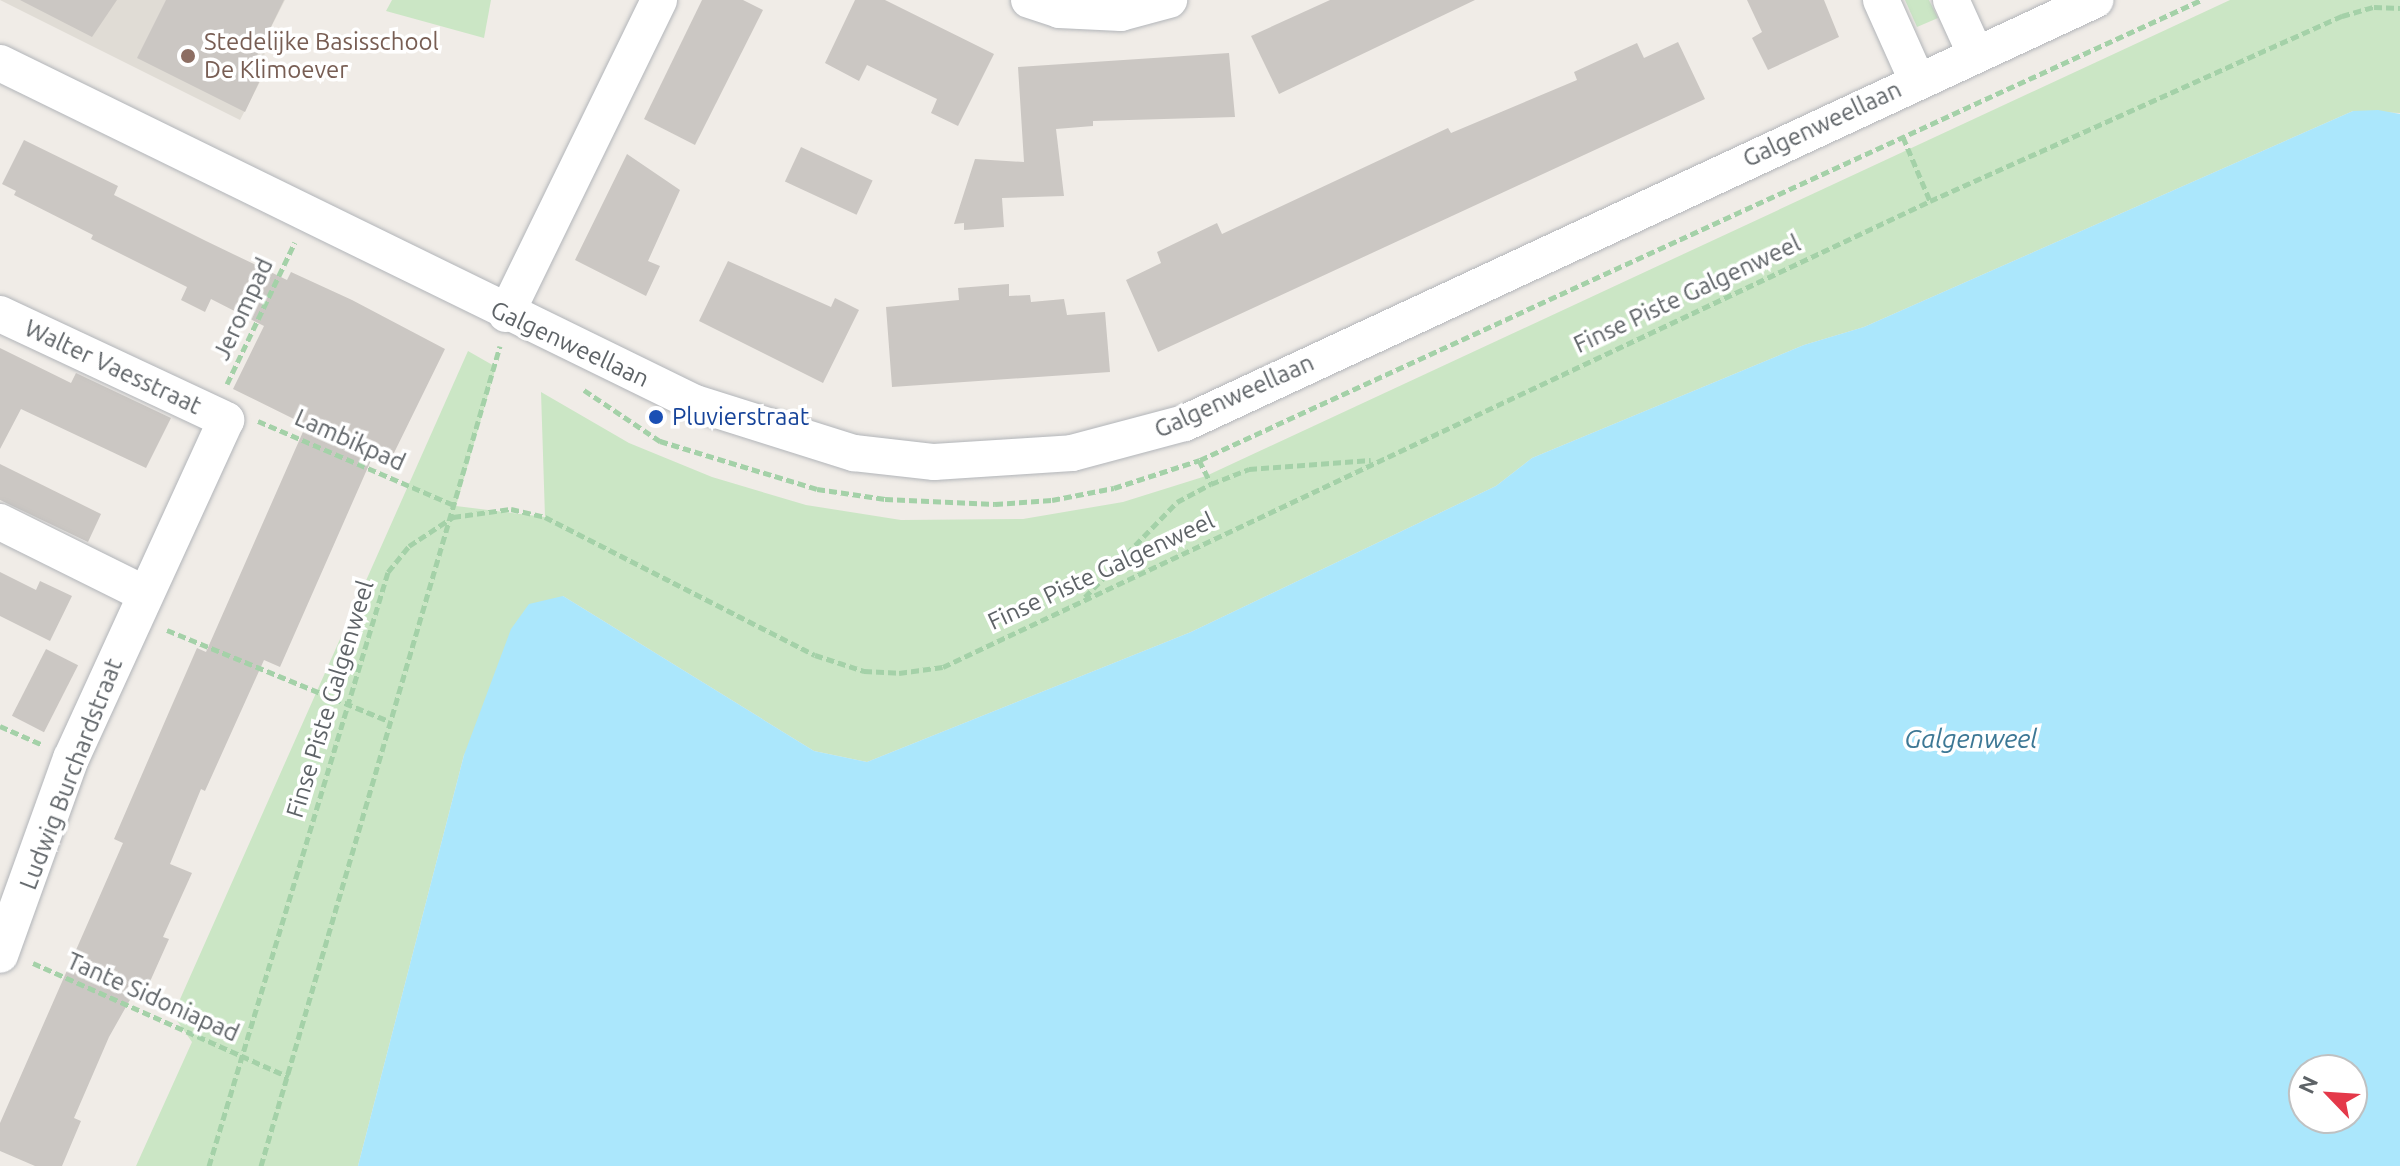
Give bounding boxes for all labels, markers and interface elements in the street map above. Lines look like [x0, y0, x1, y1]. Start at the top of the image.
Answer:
place label: Stedelijke Basisschool De Klimoever [204, 28, 439, 84]
marker: Stedelijke Basisschool De Klimoever [179, 47, 197, 65]
street label: Galgenweellaan [1738, 75, 1906, 173]
street label: Finse Piste Galgenweel [1569, 229, 1805, 359]
street label: Jerompad [207, 253, 279, 365]
street label: Galgenweellaan [486, 295, 654, 393]
street label: Walter Vaesstraat [20, 313, 206, 421]
street label: Galgenweellaan [1150, 348, 1318, 444]
street label: Lambikpad [290, 403, 410, 477]
place label: Pluvierstraat [672, 403, 809, 431]
marker: Pluvierstraat [647, 408, 665, 426]
street label: Finse Piste Galgenweel [983, 506, 1219, 636]
street label: Finse Piste Galgenweel [280, 577, 380, 821]
street label: Ludwig Burchardstraat [14, 654, 128, 894]
water label: Galgenweel [1904, 723, 2038, 755]
street label: Tante Sidoniapad [62, 946, 244, 1048]
north arrow [2288, 1054, 2368, 1134]
text: N [2293, 1072, 2322, 1097]

